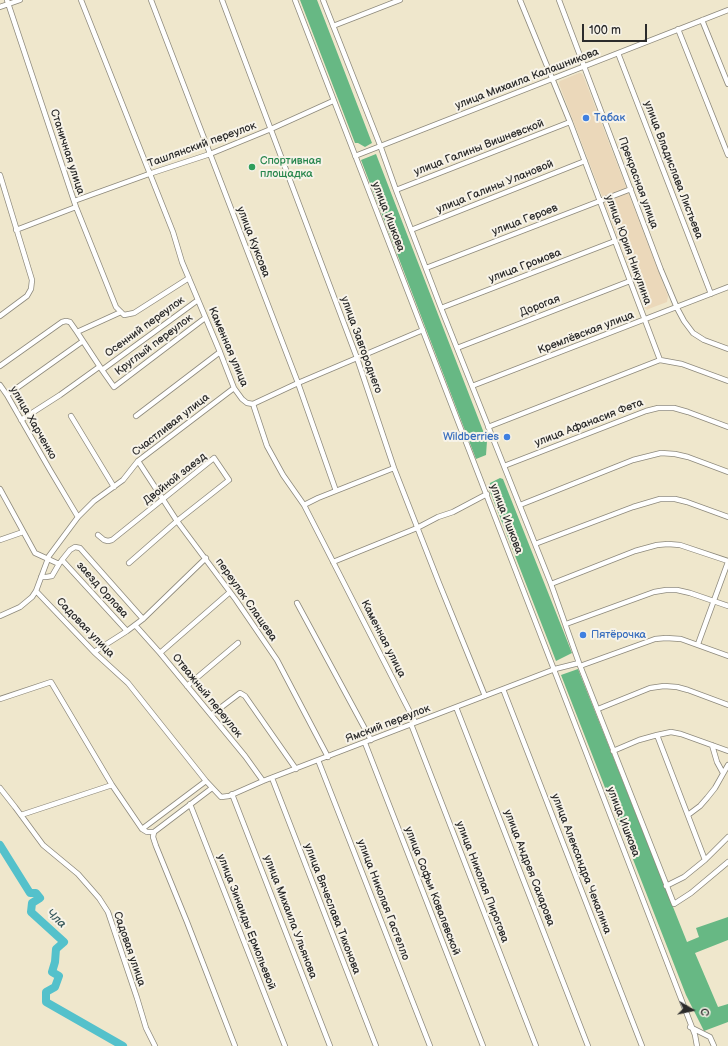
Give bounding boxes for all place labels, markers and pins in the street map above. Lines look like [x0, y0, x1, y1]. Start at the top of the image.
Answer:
place label: Табак [594, 111, 625, 125]
marker: Табак [581, 113, 591, 123]
place label: Спортивная площадка [260, 154, 321, 180]
marker: Спортивная площадка [247, 162, 257, 172]
place label: Wildberries [443, 430, 499, 444]
marker: Wildberries [502, 432, 512, 442]
place label: Пятёрочка [591, 628, 646, 642]
marker: Пятёрочка [578, 630, 588, 640]

